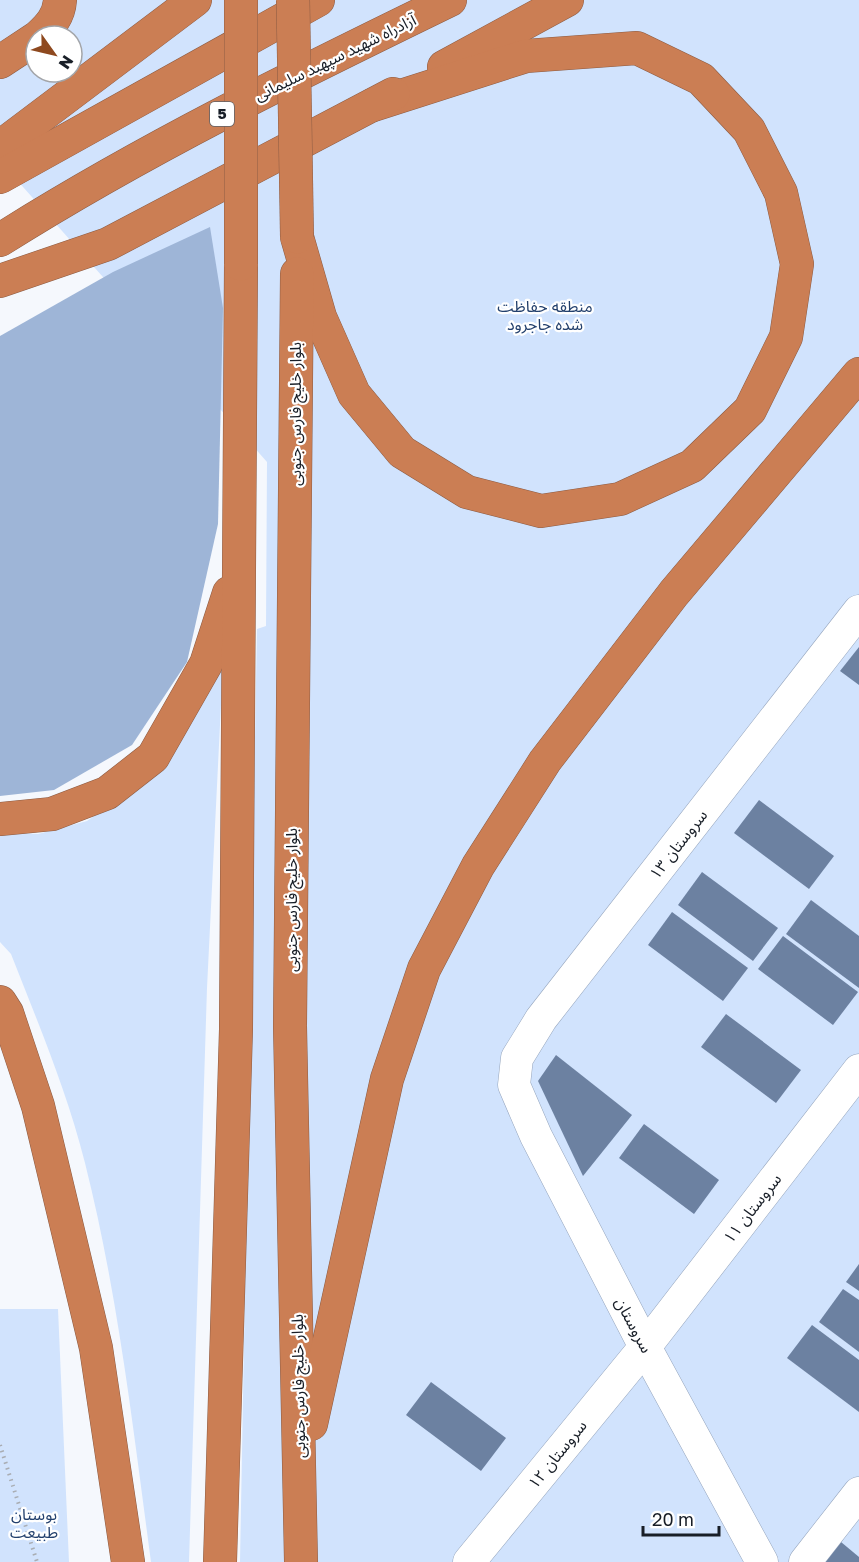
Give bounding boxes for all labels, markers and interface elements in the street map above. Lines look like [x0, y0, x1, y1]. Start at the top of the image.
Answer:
street label: آزادراه شهید سپهبد سلیمانی [251, 9, 421, 106]
north arrow [24, 24, 84, 84]
text: N [55, 52, 78, 73]
road number: 5 [210, 102, 234, 126]
park label: منطقه حفاظت شده جاجرود [497, 296, 593, 334]
street label: بلوار خلیج فارس جنوبی [285, 342, 308, 486]
street label: سروستان ۱۳ [645, 805, 711, 883]
street label: بلوار خلیج فارس جنوبی [281, 828, 304, 972]
street label: سروستان ۱۱ [719, 1169, 785, 1247]
street label: سروستان [611, 1294, 657, 1356]
street label: بلوار خلیج فارس جنوبی [287, 1314, 312, 1458]
street label: سروستان ۱۲ [523, 1416, 591, 1492]
scale bar [643, 1499, 720, 1537]
park label: بوستان طبیعت [10, 1504, 58, 1542]
text: 20 m [652, 1508, 694, 1530]

